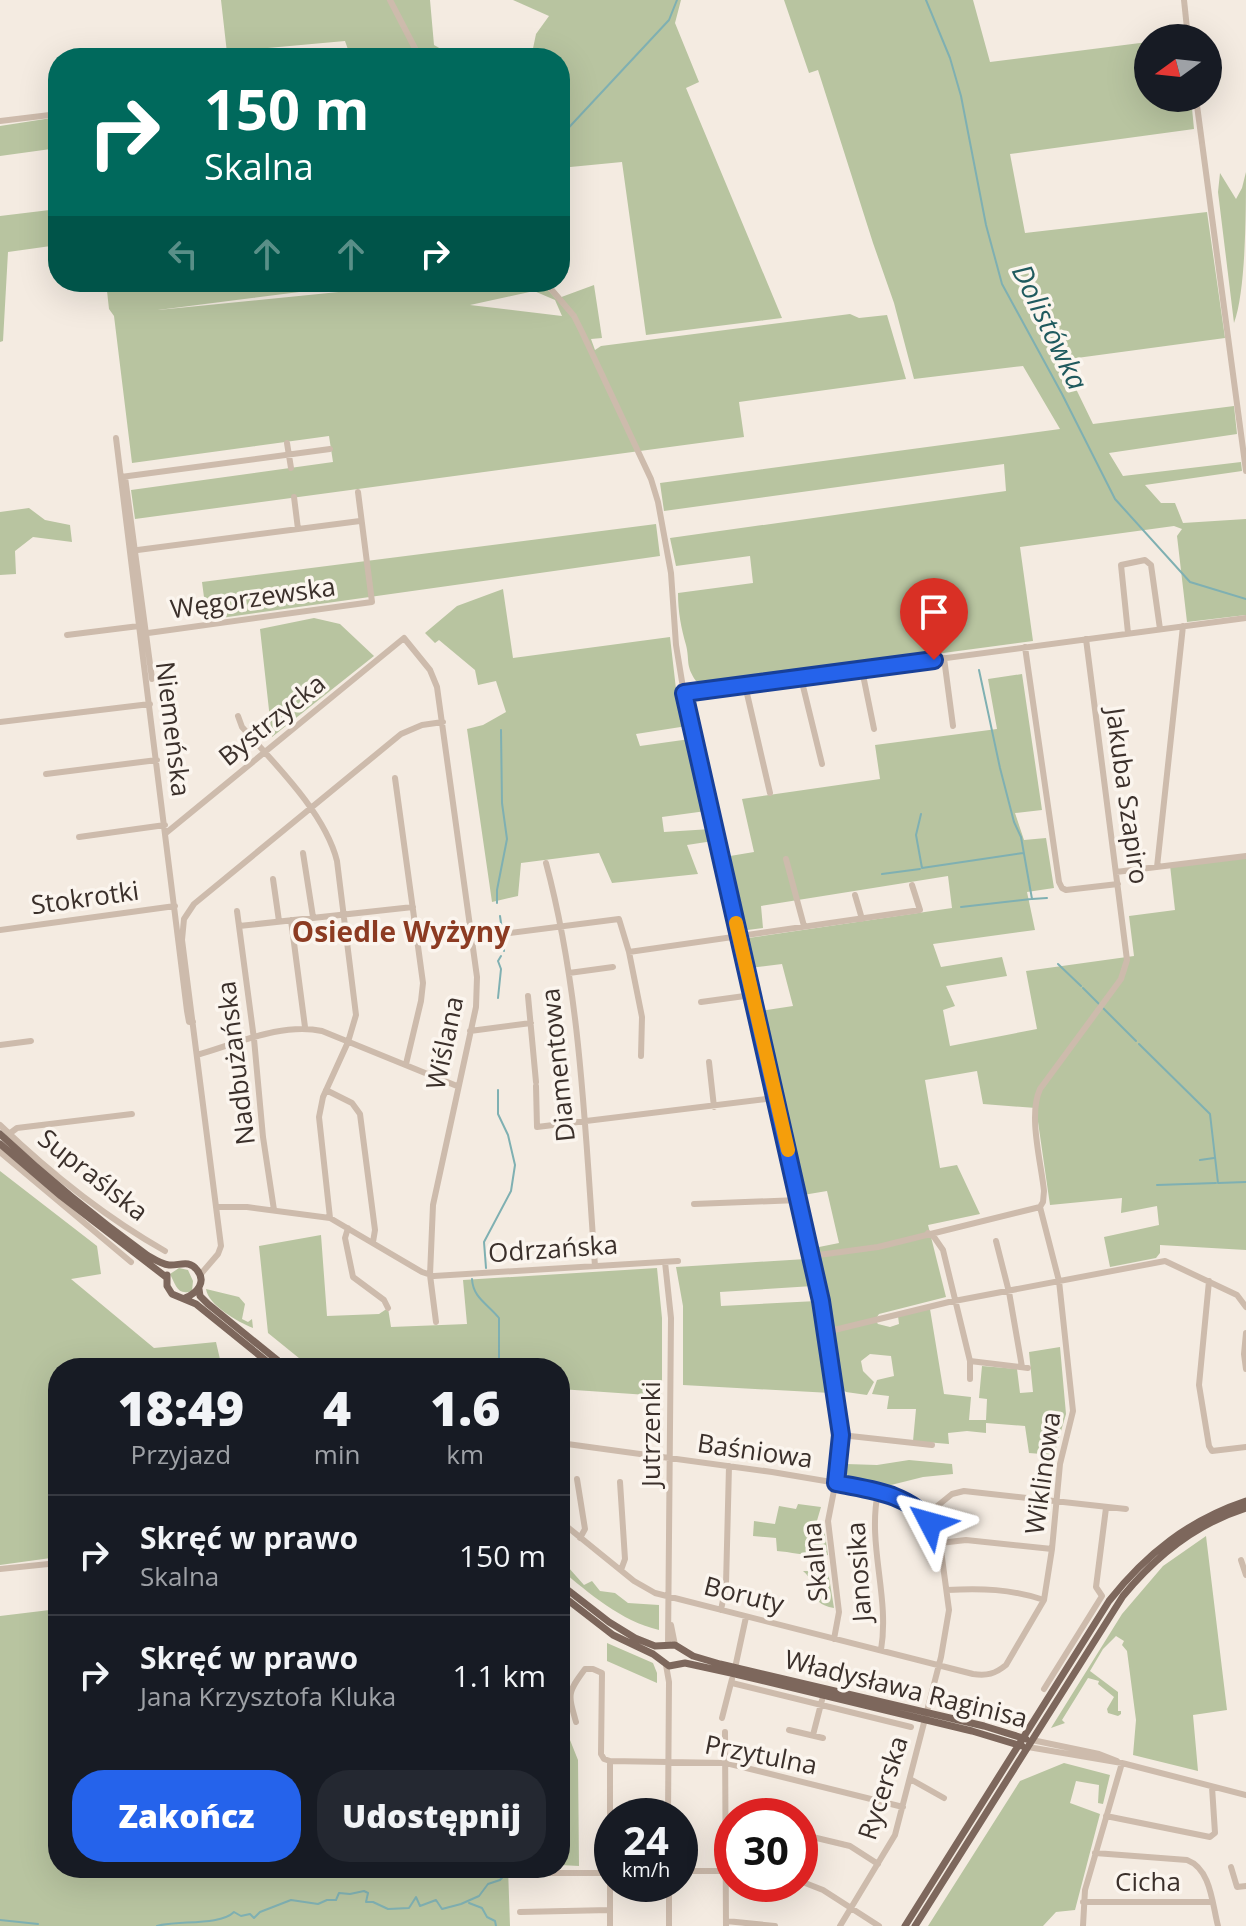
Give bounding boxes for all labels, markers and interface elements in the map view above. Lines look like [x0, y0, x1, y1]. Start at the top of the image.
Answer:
north arrow [1134, 24, 1222, 112]
map controls [1134, 24, 1222, 112]
text: 150 m [204, 70, 370, 146]
icon: right [72, 80, 176, 184]
text: Skalna [204, 142, 314, 191]
icon: left [161, 232, 205, 276]
icon: ahead [245, 232, 289, 276]
icon: ahead [329, 232, 373, 276]
icon: right [413, 232, 457, 276]
water label: Dolistówka [1004, 257, 1098, 396]
street label: Węgorzewska [168, 568, 338, 626]
pin [900, 578, 968, 660]
icon: arrive [912, 590, 956, 634]
street label: Niemeńska [148, 659, 200, 798]
street label: Bystrzycka [210, 665, 332, 773]
street label: Jakuba Szapiro [1097, 702, 1158, 886]
street label: Stokrotki [29, 872, 141, 922]
district label: Osiedle Wyżyny [292, 912, 510, 950]
street label: Nadbużańska [207, 979, 263, 1147]
street label: Diamentowa [531, 987, 583, 1144]
street label: Wiślana [417, 993, 471, 1093]
street label: Supraślska [31, 1120, 156, 1229]
street label: Odrzańska [487, 1226, 619, 1270]
text: 18:49 [118, 1375, 244, 1440]
text: 4 [323, 1375, 351, 1440]
text: 1.6 [430, 1375, 500, 1440]
street label: Jutrzenki [632, 1381, 668, 1490]
street label: Wiklinowa [1016, 1409, 1068, 1537]
street label: Baśniowa [695, 1424, 815, 1476]
text: Przyjazd [131, 1436, 231, 1472]
text: min [314, 1436, 360, 1472]
text: km [446, 1436, 484, 1472]
position arrow [888, 1481, 972, 1565]
text: Skręć w prawo [140, 1517, 358, 1558]
street label: Skalna [793, 1521, 835, 1603]
street label: Janosika [837, 1521, 880, 1626]
icon: right [72, 1533, 116, 1577]
text: 150 m [459, 1535, 546, 1576]
text: Skalna [140, 1558, 219, 1594]
street label: Boruty [700, 1567, 789, 1622]
text: Skręć w prawo [140, 1637, 358, 1678]
street label: Władysława Raginisa [781, 1640, 1032, 1736]
icon: right [72, 1653, 116, 1697]
text: 1.1 km [452, 1655, 546, 1696]
text: Jana Krzysztofa Kluka [140, 1678, 396, 1714]
street label: Przytulna [702, 1726, 820, 1783]
street label: Rycerska [848, 1731, 916, 1844]
button: Zakończ [72, 1770, 301, 1862]
button: Udostępnij [317, 1770, 546, 1862]
speed limit sign: 30 [714, 1798, 818, 1902]
text: 24 [623, 1812, 669, 1867]
text: km/h [622, 1856, 670, 1883]
street label: Cicha [1115, 1863, 1181, 1899]

